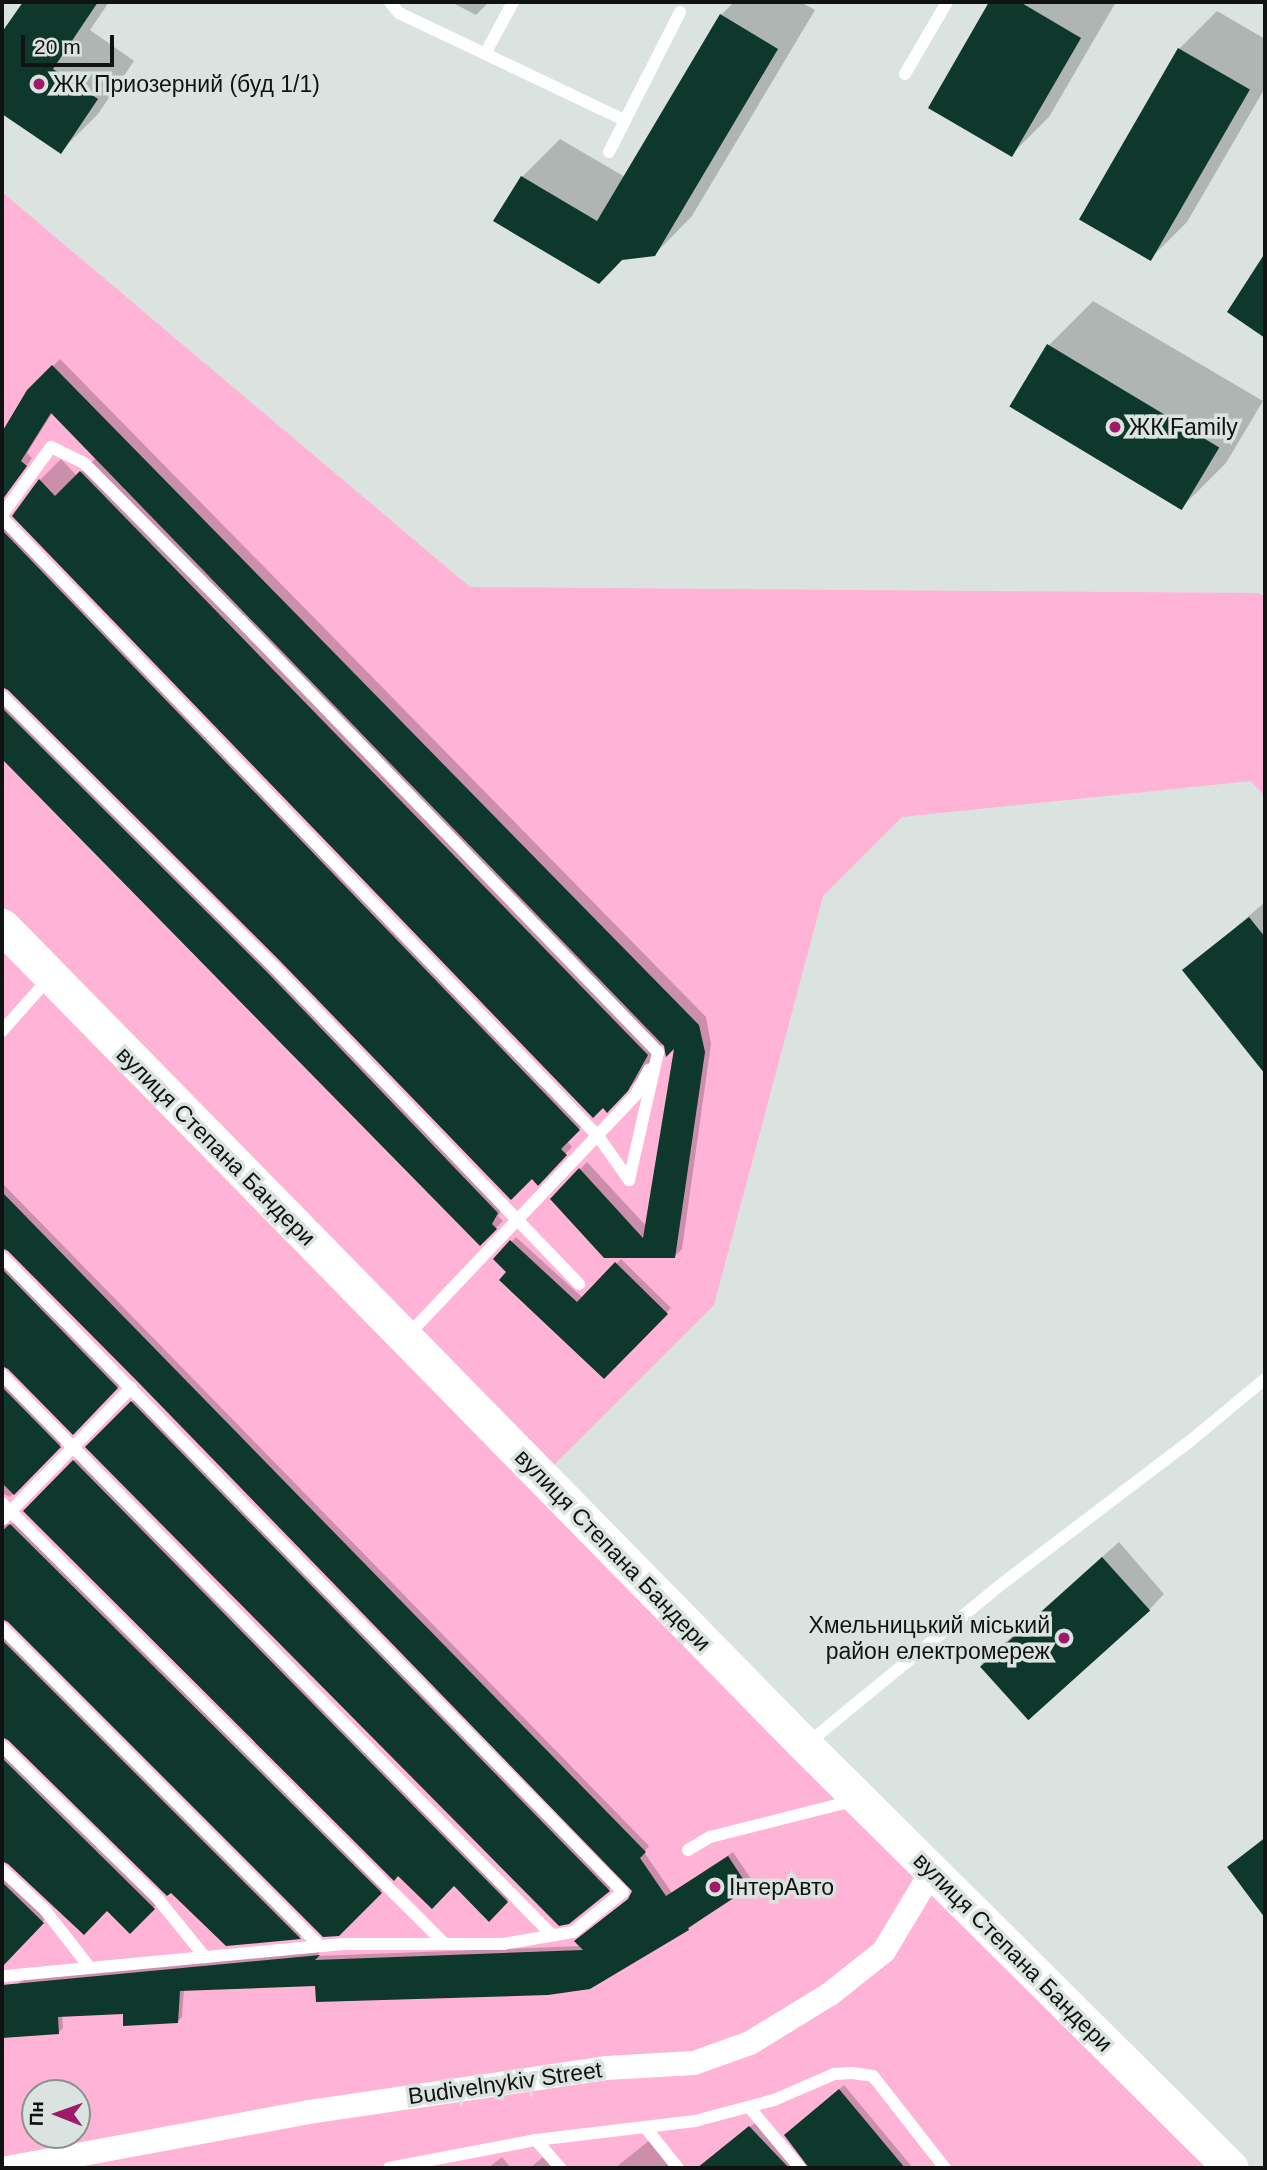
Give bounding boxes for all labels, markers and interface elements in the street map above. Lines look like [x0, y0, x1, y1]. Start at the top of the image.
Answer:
scale bar [24, 21, 117, 65]
text: 20 m [34, 35, 81, 58]
place label: ЖК Приозерний (буд 1/1) [53, 70, 320, 98]
marker: ЖК Приозерний (буд 1/1) [31, 76, 47, 92]
place label: ЖК Family [1129, 413, 1238, 441]
marker: ЖК Family [1107, 419, 1123, 435]
street label: вулиця Степана Бандери [111, 1041, 321, 1251]
street label: вулиця Степана Бандери [509, 1443, 717, 1657]
place label: Хмельницький міський район електромереж [808, 1611, 1050, 1665]
marker: Хмельницький міський район електромереж [1056, 1630, 1072, 1646]
street label: вулиця Степана Бандери [908, 1847, 1118, 2057]
place label: ІнтерАвто [729, 1873, 834, 1901]
marker: ІнтерАвто [707, 1879, 723, 1895]
street label: Budivelnykiv Street [406, 2056, 604, 2110]
north arrow [21, 2079, 91, 2149]
text: Пн [26, 2101, 47, 2126]

